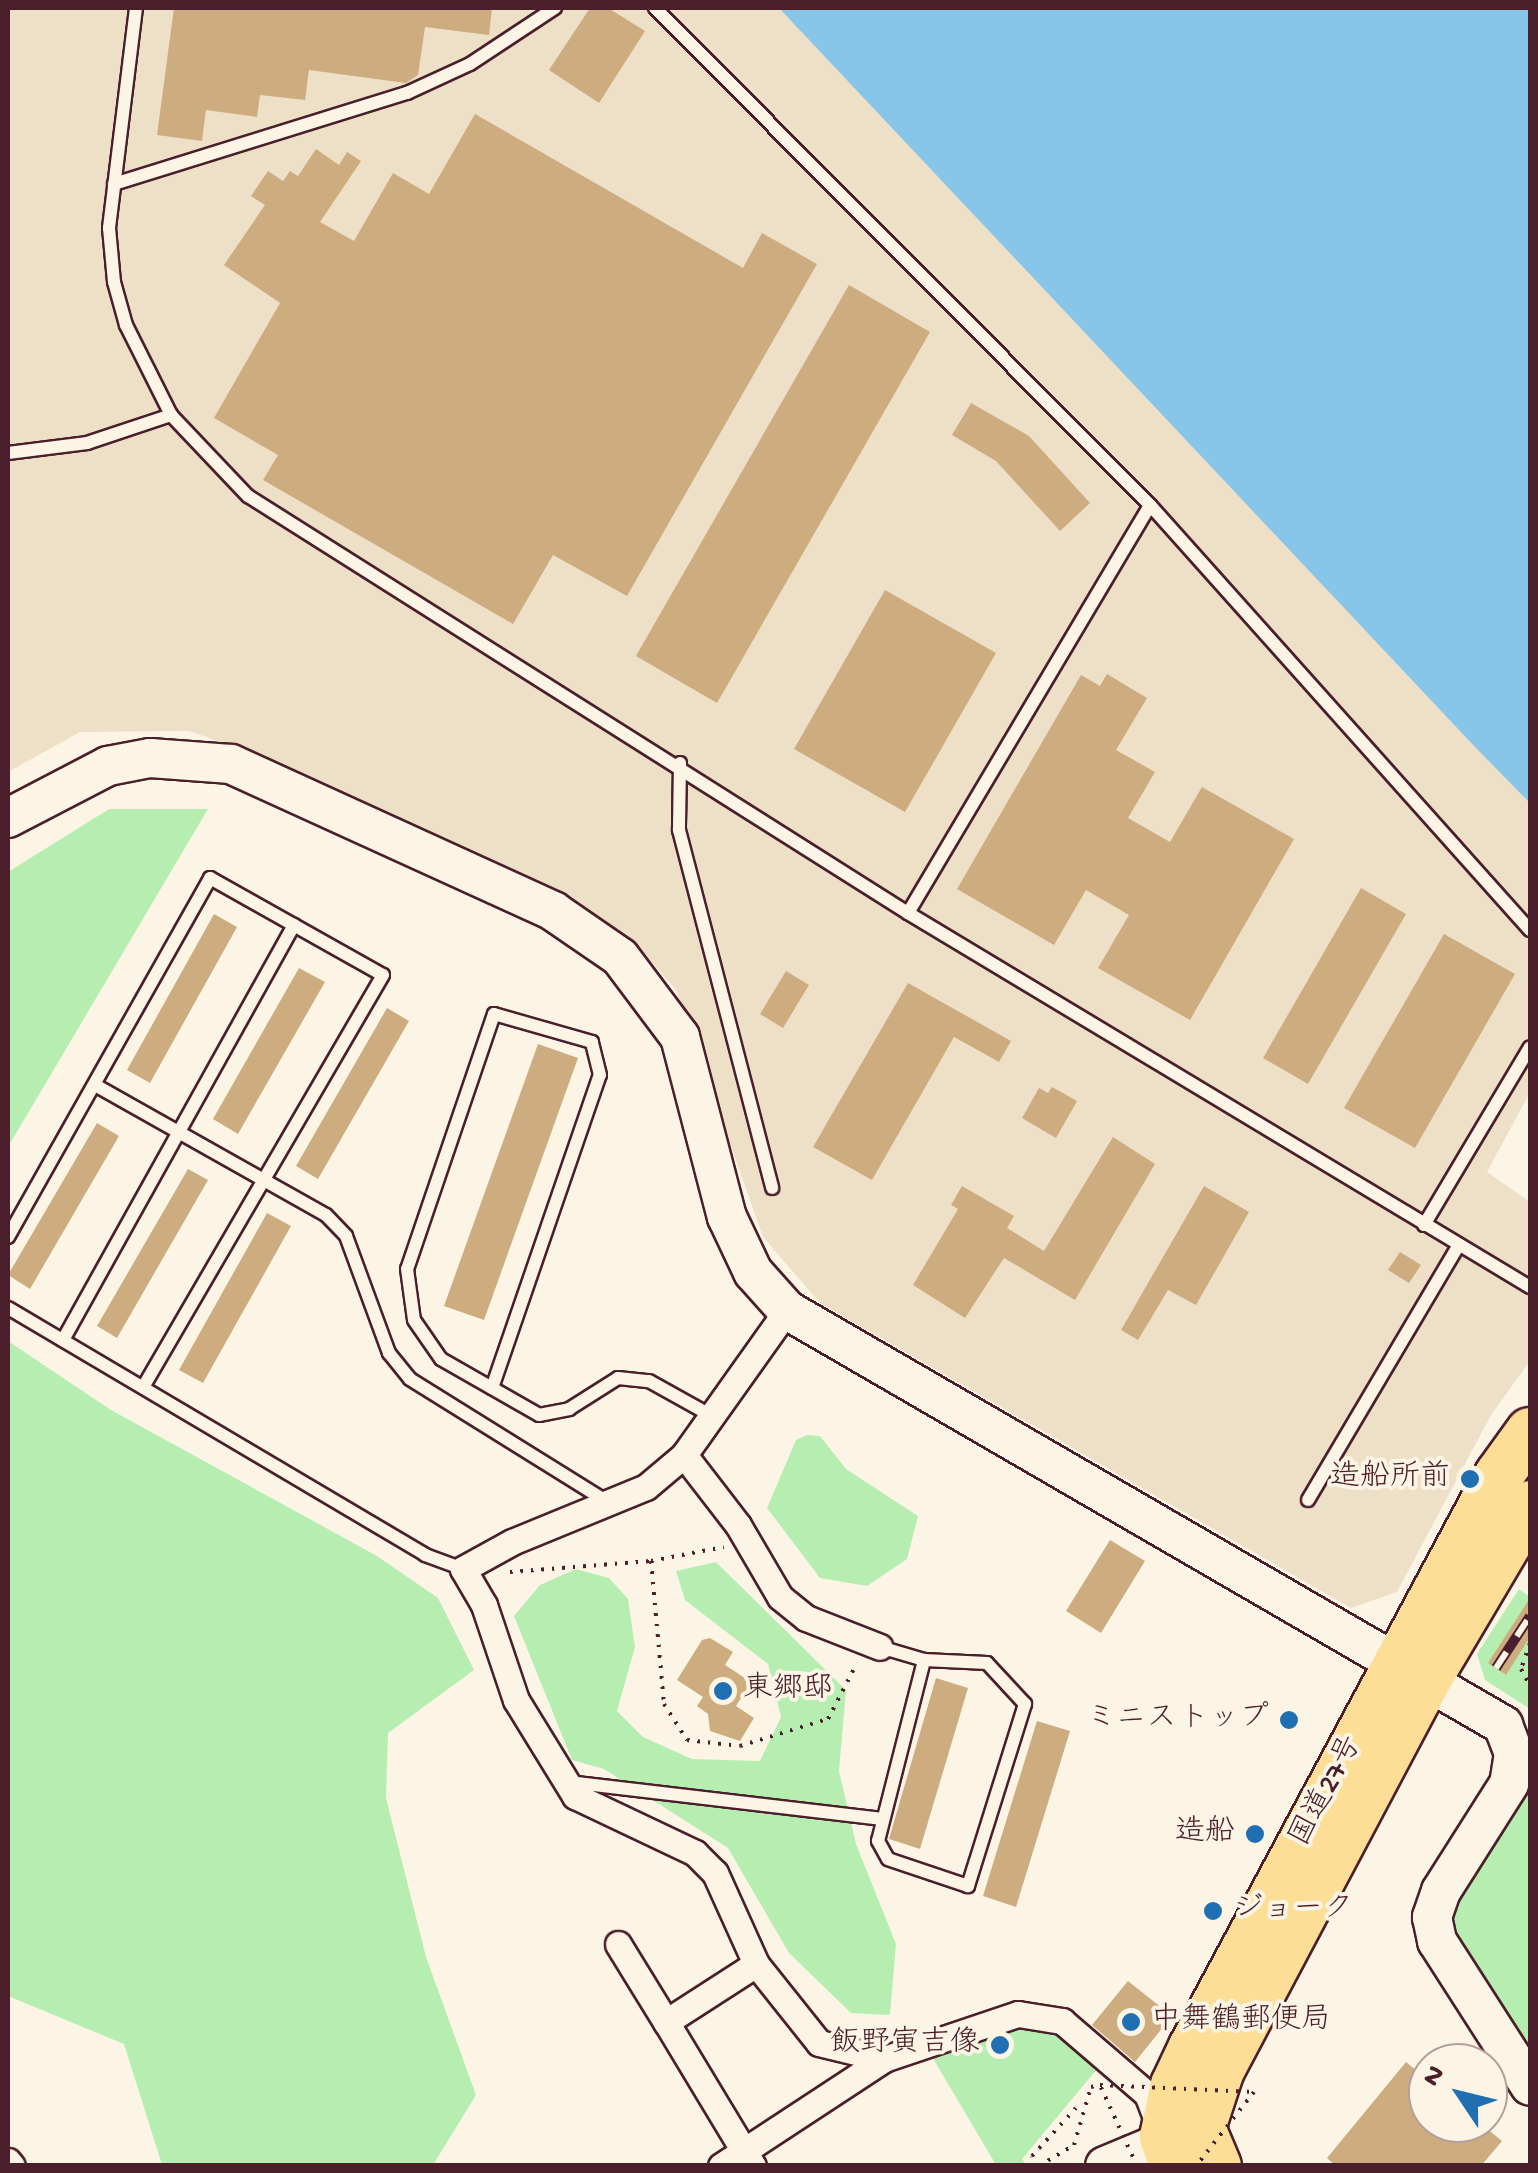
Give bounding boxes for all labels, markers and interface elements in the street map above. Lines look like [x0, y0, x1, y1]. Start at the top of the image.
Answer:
place label: 造船所前 [1330, 1461, 1450, 1497]
marker: 造船所前 [1459, 1468, 1481, 1490]
place label: 東郷邸 [743, 1673, 833, 1709]
marker: 東郷邸 [712, 1680, 734, 1702]
place label: ミニストップ [1089, 1702, 1269, 1738]
marker: ミニストップ [1278, 1709, 1300, 1731]
street label: 国道27号 [1284, 1730, 1372, 1854]
place label: 造船 [1175, 1816, 1235, 1852]
marker: 造船 [1244, 1823, 1266, 1845]
place label: ジョーク [1233, 1893, 1353, 1929]
marker: ジョーク [1202, 1900, 1224, 1922]
place label: 中舞鶴郵便局 [1151, 2004, 1331, 2040]
marker: 中舞鶴郵便局 [1120, 2011, 1142, 2033]
place label: 飯野寅吉像 [830, 2027, 980, 2063]
marker: 飯野寅吉像 [989, 2034, 1011, 2056]
north arrow [1408, 2043, 1508, 2143]
text: N [1416, 2060, 1453, 2094]

